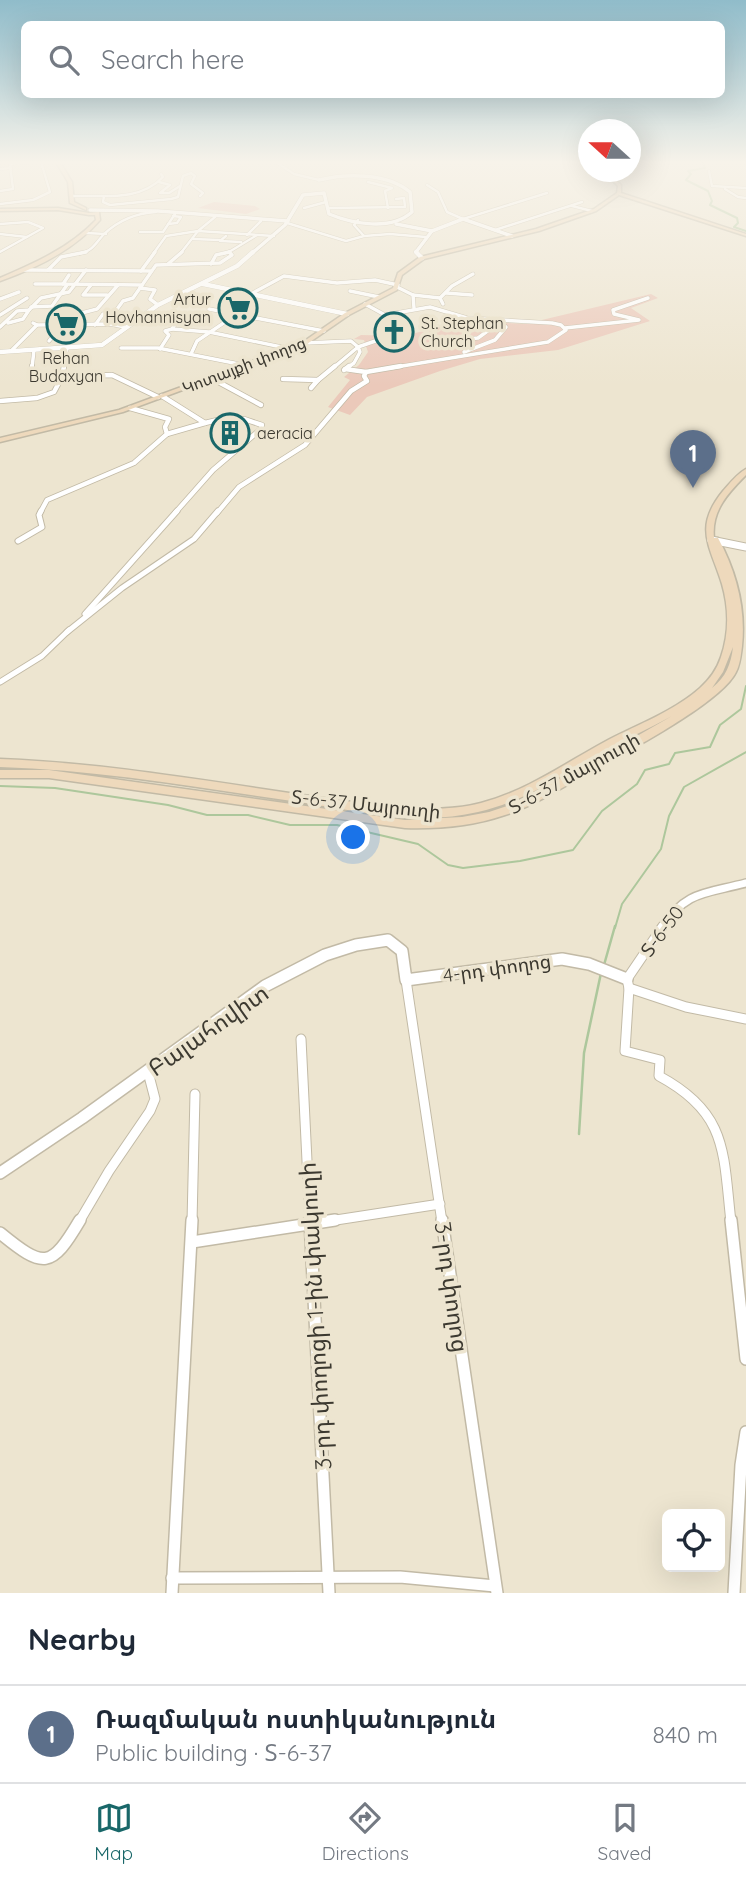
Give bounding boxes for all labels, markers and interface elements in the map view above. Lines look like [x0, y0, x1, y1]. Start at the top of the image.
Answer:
search box [21, 21, 725, 98]
icon: search [45, 41, 83, 79]
text: Search here [101, 43, 245, 76]
north arrow [578, 119, 641, 182]
supermarket icon: Artur Hovhannisyan [217, 287, 259, 329]
place label: Artur Hovhannisyan [105, 289, 211, 327]
supermarket icon: Rehan Budaxyan [45, 303, 87, 345]
church icon: St. Stephan Church [373, 311, 415, 353]
place label: St. Stephan Church [421, 313, 504, 351]
street label: Կոտայքի փողոց [179, 332, 309, 398]
place label: Rehan Budaxyan [29, 348, 103, 386]
building icon: aeracia [209, 412, 251, 454]
place label: aeracia [257, 423, 313, 443]
pin: 1 [670, 430, 716, 488]
street label: Տ-6-37 մայրուղի [504, 727, 644, 819]
street label: Տ-6-37 Մայրուղի [290, 784, 442, 824]
your location [336, 820, 370, 854]
street label: Տ-6-50 [635, 901, 689, 961]
street label: 4-րդ փողոց [441, 949, 553, 987]
street label: Բալահովիտ [142, 978, 274, 1082]
street label: 3-րդ փողոցի 1-ին փակուղի [292, 1161, 338, 1471]
street label: 3-րդ փողոց [428, 1220, 476, 1354]
map controls [662, 1509, 725, 1572]
button: locate [662, 1509, 725, 1572]
text: Nearby [28, 1620, 136, 1658]
text: Ռազմական ոստիկանություն [95, 1702, 496, 1735]
text: 1 [47, 1720, 55, 1749]
text: 840 m [653, 1720, 718, 1749]
text: Public building · Տ-6-37 [95, 1738, 332, 1767]
tab: Map [94, 1799, 133, 1865]
tab: Directions [322, 1799, 409, 1865]
tab: Saved [597, 1799, 652, 1865]

